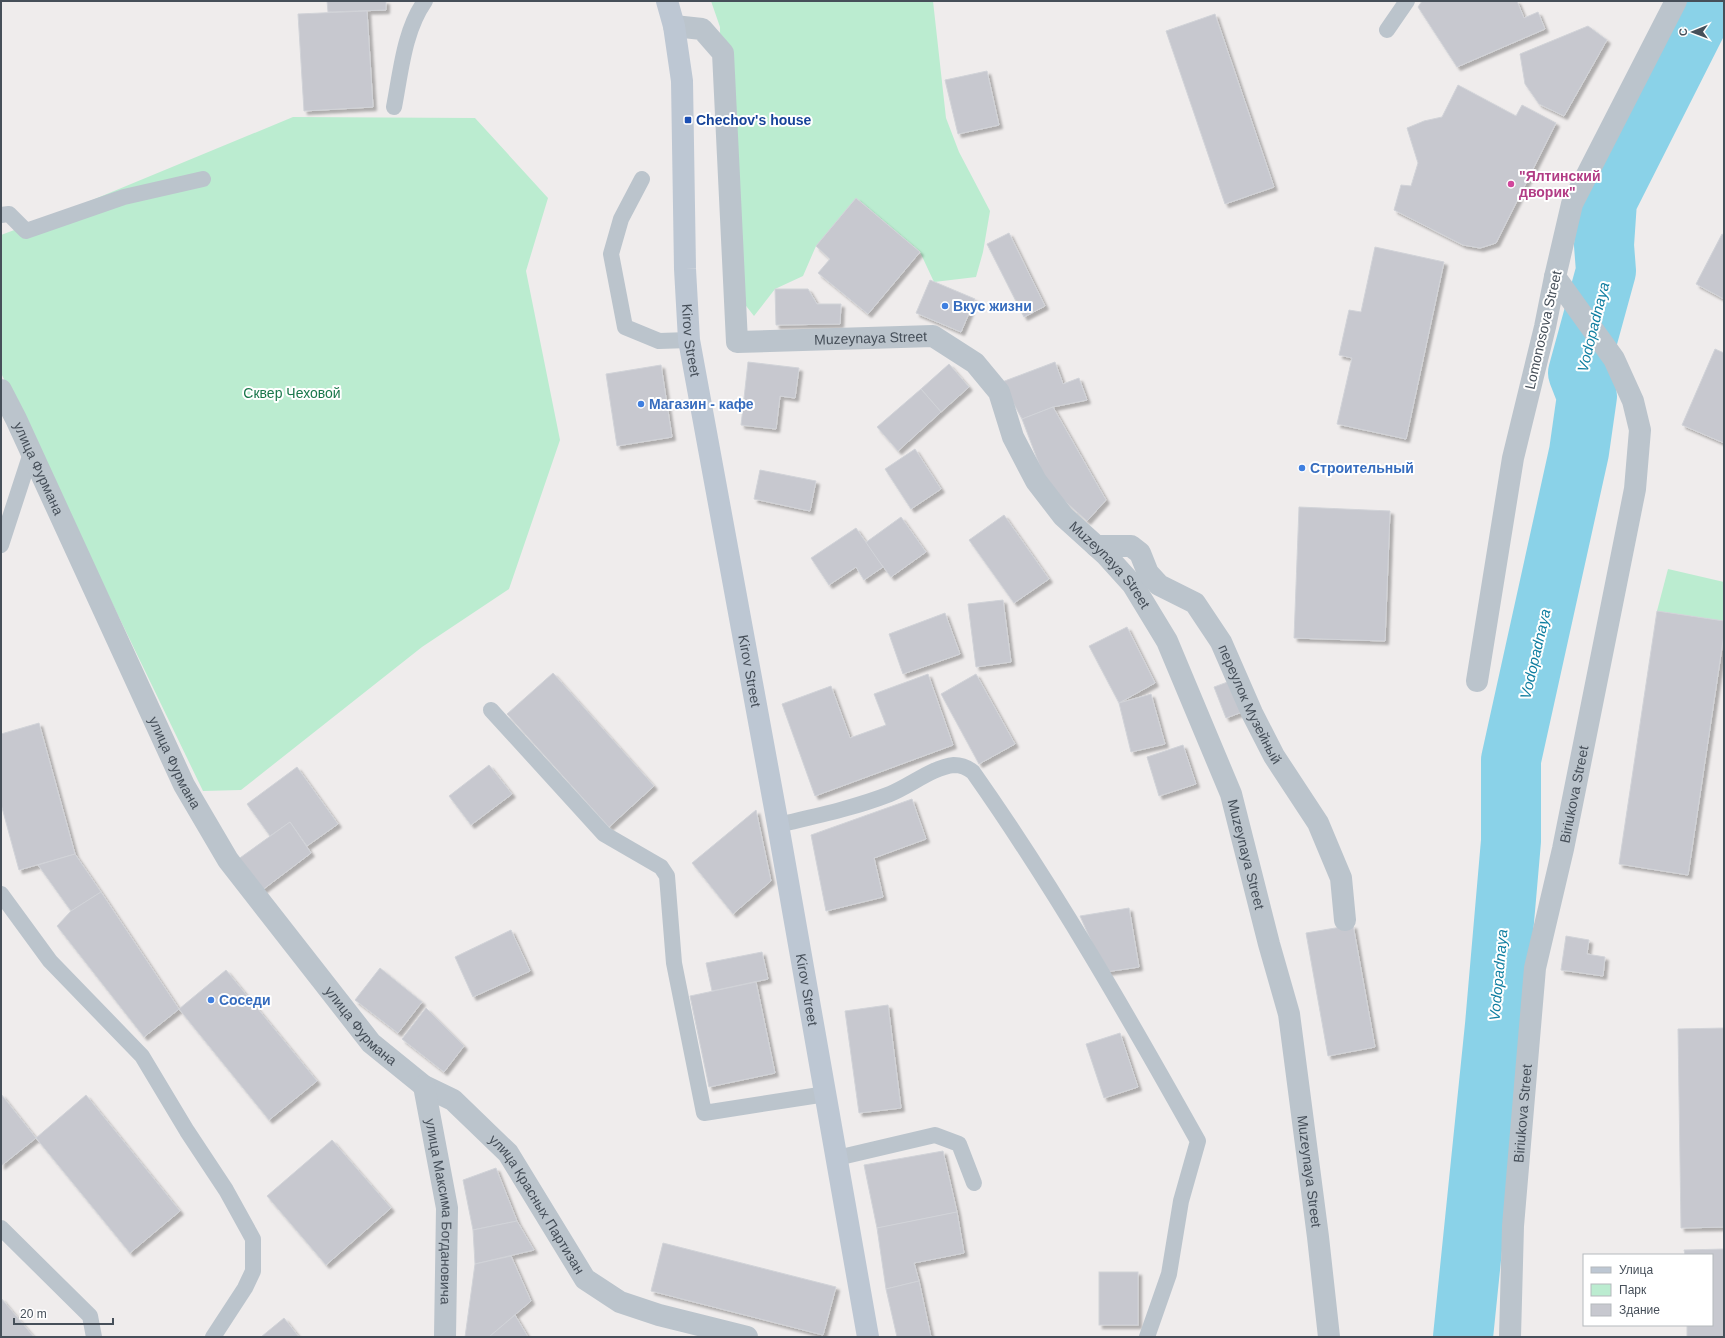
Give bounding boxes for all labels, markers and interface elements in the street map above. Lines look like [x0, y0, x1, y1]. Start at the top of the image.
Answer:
north arrow [1673, 12, 1713, 52]
text: С [1677, 28, 1689, 36]
place label: Chechov's house [696, 112, 812, 128]
marker: Chechov's house [683, 115, 693, 125]
place label: "Ялтинский дворик" [1519, 168, 1601, 200]
marker: "Ялтинский дворик" [1506, 179, 1516, 189]
street label: Lomonosova Street [1522, 269, 1564, 391]
water label: Vodopadnaya [1574, 280, 1612, 374]
place label: Вкус жизни [953, 298, 1032, 314]
marker: Вкус жизни [940, 301, 950, 311]
street label: Kirov Street [679, 303, 704, 378]
street label: Muzeynaya Street [814, 328, 927, 348]
park label: Сквер Чеховой [243, 385, 341, 401]
place label: Магазин - кафе [649, 396, 754, 412]
marker: Магазин - кафе [636, 399, 646, 409]
street label: улица Фурмана [10, 419, 67, 518]
place label: Строительный [1310, 460, 1414, 476]
marker: Строительный [1297, 463, 1307, 473]
street label: Muzeynaya Street [1066, 518, 1153, 611]
water label: Vodopadnaya [1516, 607, 1554, 701]
street label: Kirov Street [735, 633, 764, 708]
street label: переулок Музейный [1215, 642, 1285, 767]
street label: улица Фурмана [146, 714, 204, 812]
street label: Biriukova Street [1556, 744, 1592, 844]
street label: Muzeynaya Street [1225, 798, 1268, 911]
water label: Vodopadnaya [1486, 928, 1510, 1022]
street label: Kirov Street [793, 952, 821, 1027]
street label: улица Фурмана [322, 983, 400, 1069]
place label: Соседи [219, 992, 271, 1008]
marker: Соседи [206, 995, 216, 1005]
street label: Biriukova Street [1510, 1063, 1535, 1163]
street label: Muzeynaya Street [1294, 1114, 1325, 1228]
street label: улица Максима Богдановича [422, 1117, 455, 1305]
street label: улица Красных Партизан [486, 1131, 588, 1277]
legend [1583, 1254, 1713, 1326]
text: Улица [1619, 1263, 1653, 1277]
text: Парк [1619, 1283, 1647, 1297]
scale bar [14, 1300, 113, 1326]
text: Здание [1619, 1303, 1660, 1317]
text: 20 m [20, 1307, 47, 1321]

